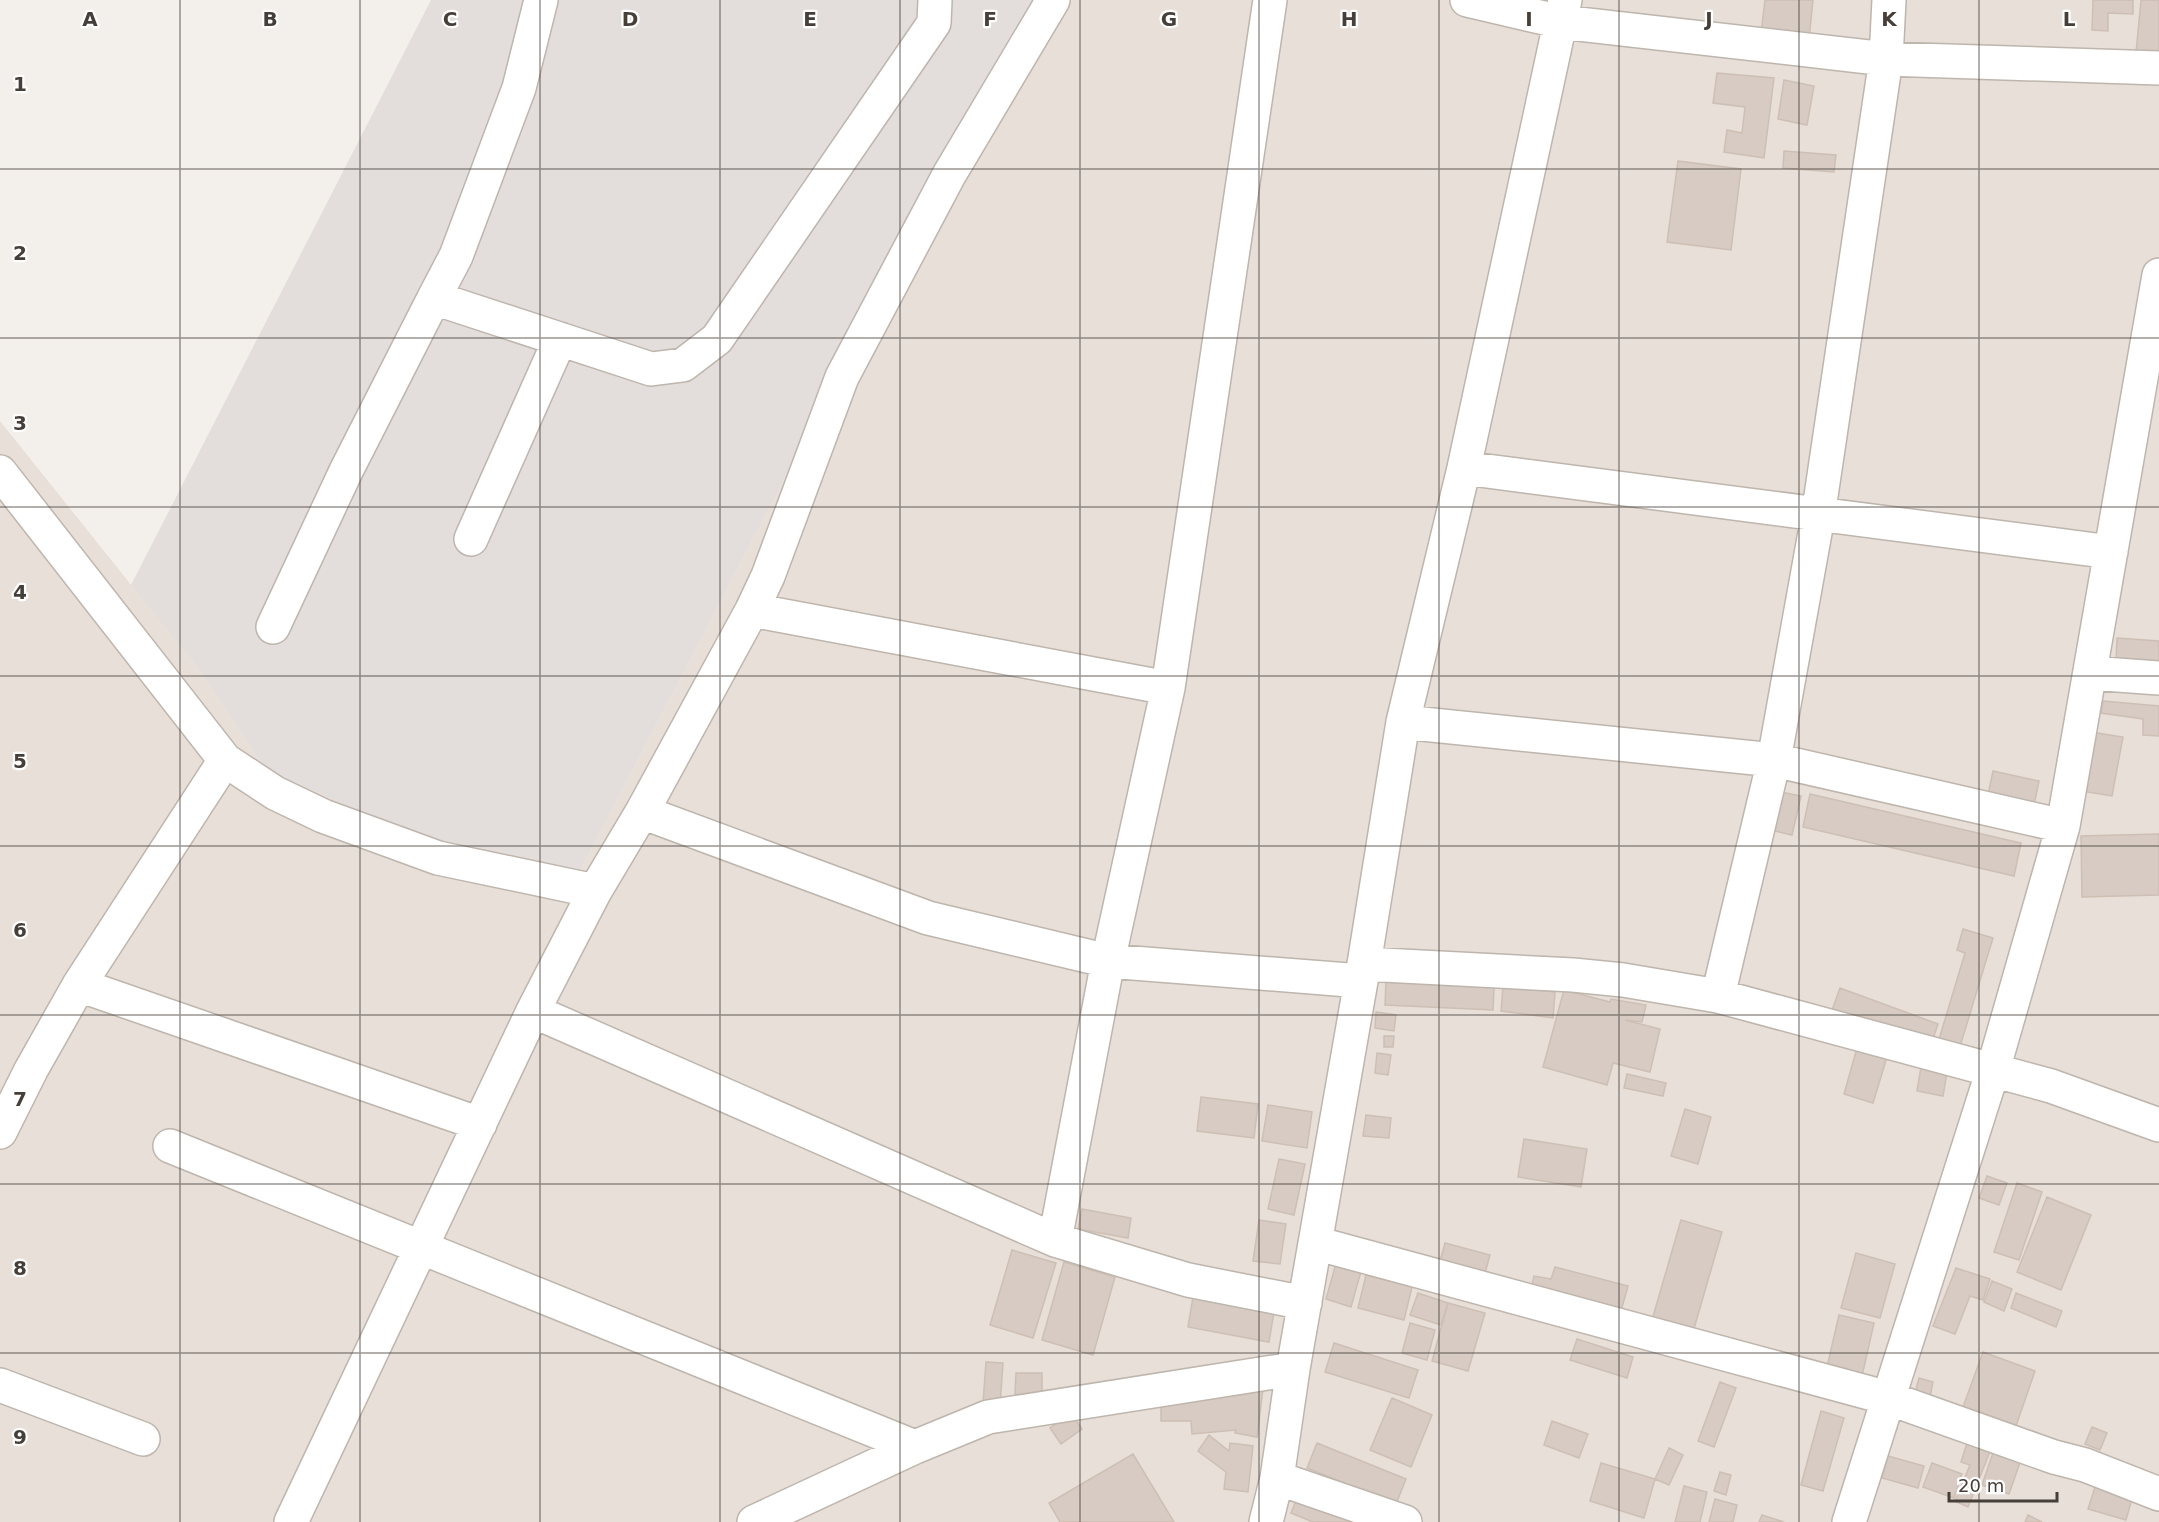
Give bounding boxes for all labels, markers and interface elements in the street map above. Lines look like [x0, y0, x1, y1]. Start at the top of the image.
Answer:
text: A [82, 7, 98, 31]
text: B [262, 7, 278, 31]
text: C [443, 7, 457, 31]
text: D [622, 7, 638, 31]
text: E [803, 7, 817, 31]
text: F [983, 7, 997, 31]
text: G [1161, 7, 1177, 31]
text: H [1341, 7, 1357, 31]
text: I [1525, 7, 1533, 31]
text: J [1703, 7, 1713, 31]
text: K [1881, 7, 1898, 31]
text: L [2063, 7, 2076, 31]
text: 1 [13, 72, 27, 96]
text: 2 [13, 241, 27, 265]
text: 3 [13, 411, 27, 435]
text: 4 [13, 580, 27, 604]
text: 5 [13, 749, 27, 773]
text: 6 [13, 918, 27, 942]
text: 7 [13, 1087, 27, 1111]
text: 8 [13, 1256, 27, 1280]
text: 9 [13, 1425, 27, 1449]
scale bar [1949, 1465, 2057, 1503]
text: 20 m [1958, 1475, 2004, 1496]

